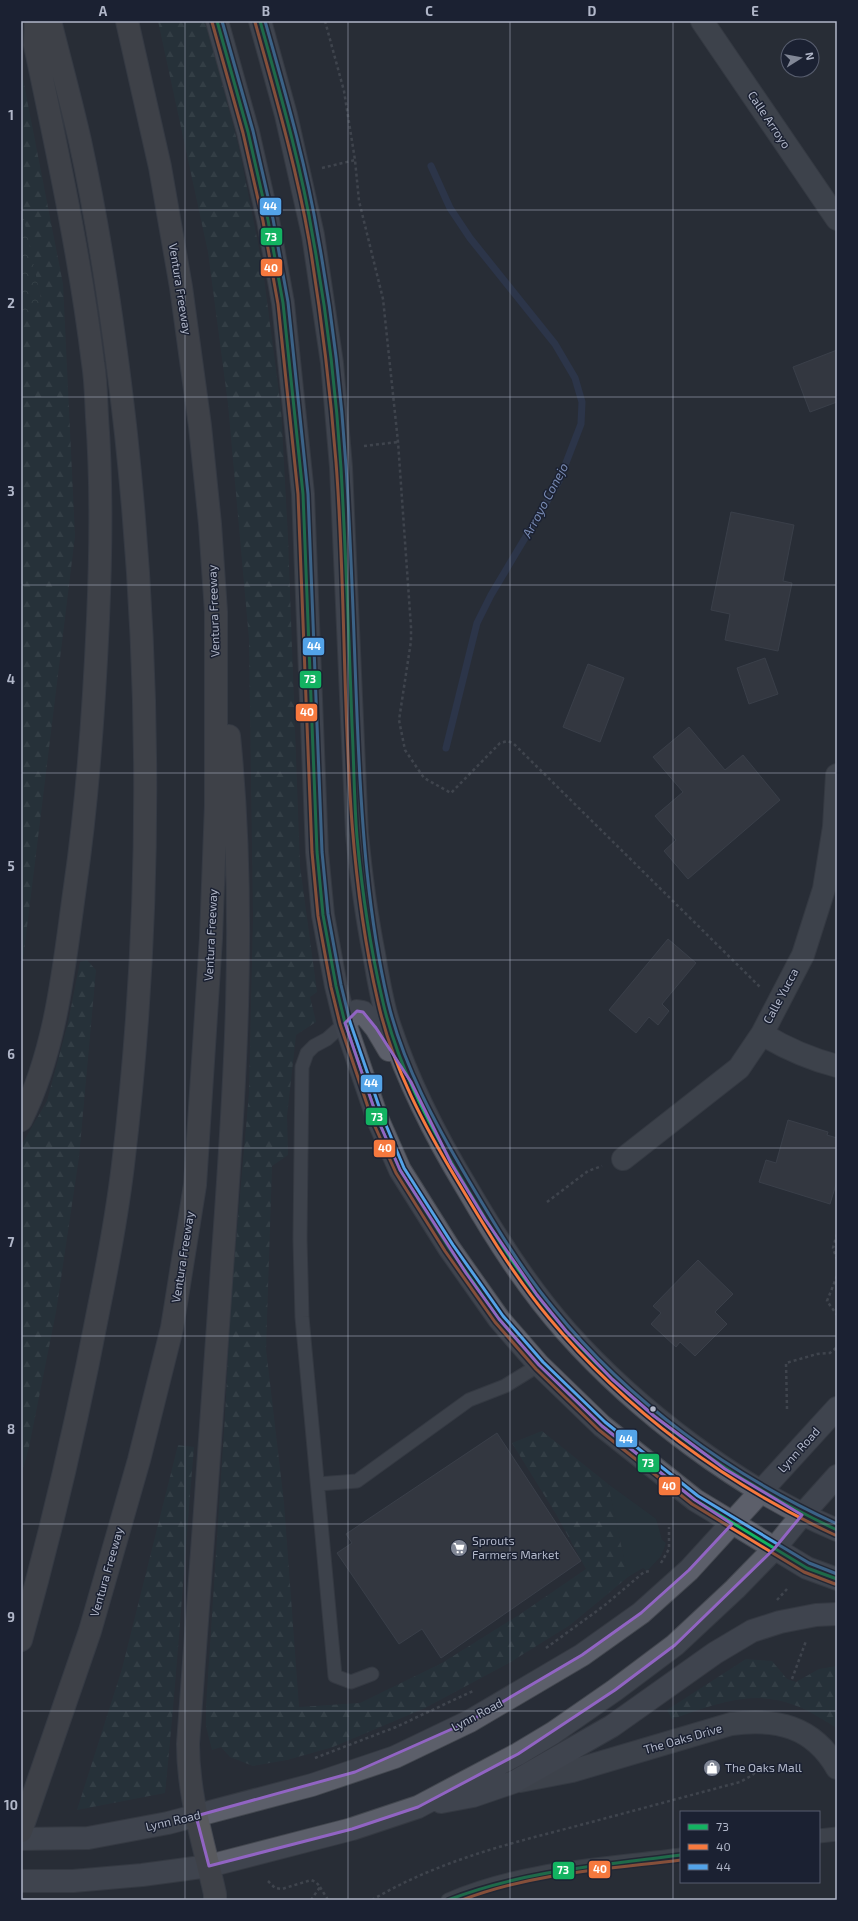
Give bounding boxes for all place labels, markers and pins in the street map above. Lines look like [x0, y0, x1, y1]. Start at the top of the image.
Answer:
unlabelled marker [648, 1404, 658, 1414]
place label: Sprouts Farmers Market [472, 1533, 559, 1561]
supermarket icon: Sprouts Farmers Market [449, 1538, 469, 1558]
shop icon: The Oaks Mall [702, 1758, 722, 1778]
place label: The Oaks Mall [725, 1760, 802, 1774]

